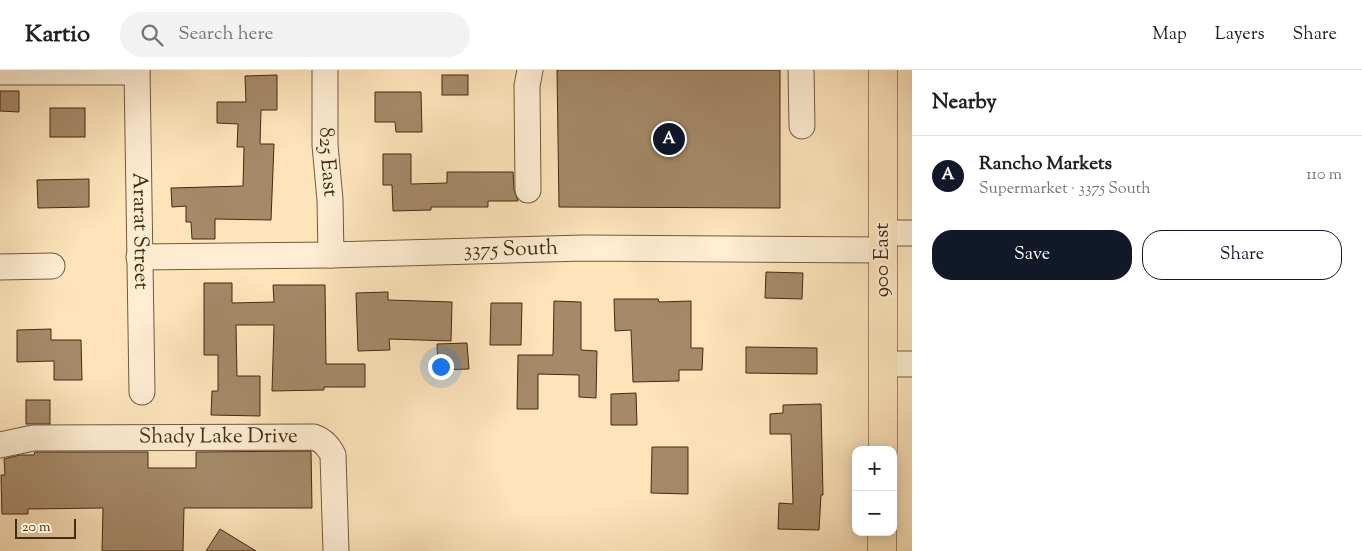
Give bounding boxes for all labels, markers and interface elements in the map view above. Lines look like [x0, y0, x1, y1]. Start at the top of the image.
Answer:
search box [120, 12, 470, 57]
text: Kartio [25, 18, 90, 52]
icon: search [138, 21, 166, 49]
text: Search here [178, 21, 273, 48]
text: Map [1152, 22, 1187, 48]
text: Layers [1215, 22, 1265, 48]
text: Share [1293, 22, 1337, 48]
text: Nearby [932, 88, 997, 118]
pin: A [653, 120, 685, 158]
street label: 825 East [310, 127, 345, 198]
text: Rancho Markets [979, 151, 1112, 178]
text: A [942, 164, 955, 187]
text: 110 m [1306, 164, 1342, 187]
street label: Ararat Street [124, 172, 155, 290]
text: Supermarket · 3375 South [979, 178, 1151, 201]
street label: 900 East [868, 223, 898, 297]
button: Save [932, 230, 1132, 280]
button: Share [1142, 230, 1342, 280]
street label: 3375 South [463, 234, 559, 266]
your location [428, 354, 454, 380]
street label: Shady Lake Drive [139, 422, 298, 453]
map controls [852, 446, 897, 536]
button: + [852, 446, 897, 491]
button: − [852, 491, 897, 536]
scale bar [15, 516, 76, 539]
text: 20 m [22, 518, 51, 538]

